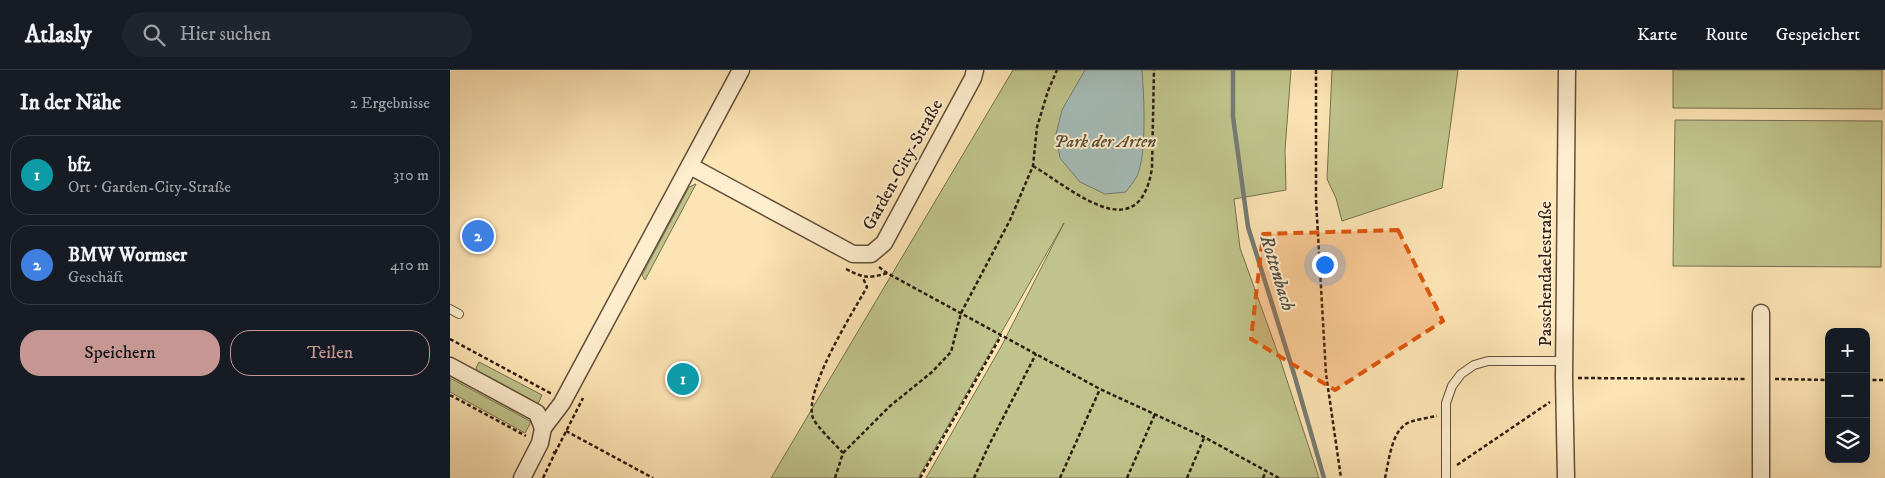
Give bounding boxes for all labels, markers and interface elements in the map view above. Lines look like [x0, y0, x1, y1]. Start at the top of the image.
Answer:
search box [122, 12, 472, 57]
text: Atlasly [25, 20, 92, 50]
icon: search [140, 21, 168, 49]
text: Hier suchen [180, 23, 271, 46]
text: Karte [1637, 24, 1677, 46]
text: Route [1705, 24, 1748, 46]
text: Gespeichert [1776, 24, 1860, 46]
text: In der Nähe [20, 90, 121, 116]
text: 2 Ergebnisse [350, 93, 430, 113]
street label: Garden-City-Straße [858, 96, 948, 234]
park label: Park der Arten [1054, 131, 1156, 153]
text: bfz [68, 154, 91, 177]
text: 1 [34, 165, 40, 185]
text: 310 m [393, 165, 429, 185]
text: Ort · Garden-City-Straße [68, 177, 231, 197]
street label: Passchendaelestraße [1535, 201, 1557, 347]
pin: 2 [462, 217, 494, 255]
water label: Rottenbach [1254, 231, 1300, 314]
text: BMW Wormser [68, 244, 187, 267]
your location [1312, 252, 1338, 278]
text: 2 [33, 255, 41, 275]
text: 410 m [390, 255, 429, 275]
text: Geschäft [68, 267, 123, 287]
map controls [1825, 328, 1870, 463]
button: + [1825, 328, 1870, 373]
button: Speichern [20, 330, 220, 376]
button: Teilen [230, 330, 430, 376]
pin: 1 [667, 360, 699, 398]
button: − [1825, 373, 1870, 418]
button: layers [1825, 418, 1870, 463]

